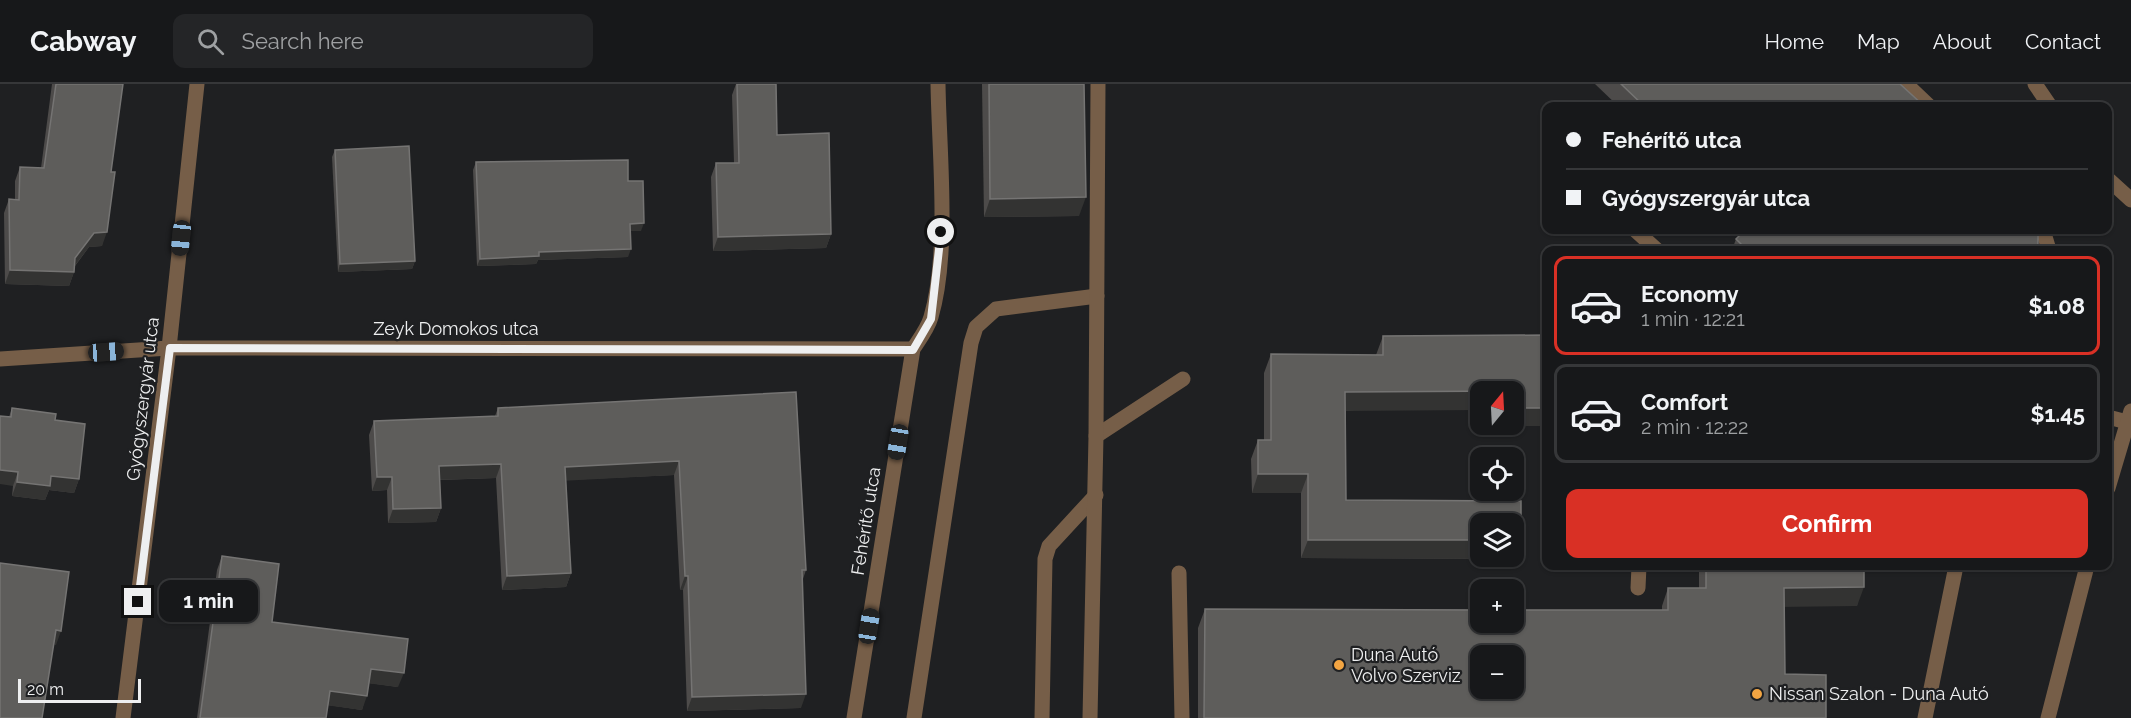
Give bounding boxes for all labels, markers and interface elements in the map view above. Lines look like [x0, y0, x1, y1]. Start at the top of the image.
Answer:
search box [173, 14, 593, 68]
text: Cabway [30, 25, 137, 58]
icon: search [194, 25, 227, 58]
text: Search here [242, 28, 364, 54]
text: Home [1765, 29, 1824, 54]
text: Map [1857, 29, 1900, 54]
text: About [1933, 29, 1992, 54]
text: Contact [2025, 29, 2101, 54]
text: Fehérítő utca [1602, 127, 1742, 153]
text: Gyógyszergyár utca [1602, 185, 1810, 211]
route start [927, 218, 954, 245]
car [170, 219, 192, 257]
icon: car [1569, 279, 1623, 333]
text: Economy [1641, 281, 1739, 307]
text: $1.08 [2028, 293, 2085, 319]
text: 1 min · 12:21 [1641, 307, 1745, 331]
street label: Gyógyszergyár utca [122, 316, 163, 482]
street label: Zeyk Domokos utca [373, 318, 539, 339]
car [87, 342, 125, 362]
north arrow [1470, 381, 1524, 435]
map controls [1470, 381, 1524, 699]
icon: car [1569, 387, 1623, 441]
text: Comfort [1641, 389, 1728, 415]
text: $1.45 [2030, 401, 2085, 427]
text: 2 min · 12:22 [1641, 415, 1748, 439]
car [886, 423, 910, 461]
button: locate [1470, 447, 1524, 501]
street label: Fehérítő utca [847, 465, 884, 577]
button: Confirm [1566, 489, 2088, 558]
button: layers [1470, 513, 1524, 567]
button: + [1470, 579, 1524, 633]
callout: 1 min [159, 581, 258, 623]
route end [124, 588, 151, 615]
text: 1 min [183, 589, 234, 613]
car [857, 607, 881, 645]
place label: Duna Autó Volvo Szerviz [1351, 644, 1461, 686]
button: − [1470, 645, 1524, 699]
marker: Duna Autó Volvo Szerviz [1332, 658, 1346, 672]
scale bar [18, 676, 141, 704]
text: 20 m [27, 680, 64, 699]
place label: Nissan Szalon - Duna Autó [1769, 683, 1989, 704]
marker: Nissan Szalon - Duna Autó [1750, 687, 1764, 701]

